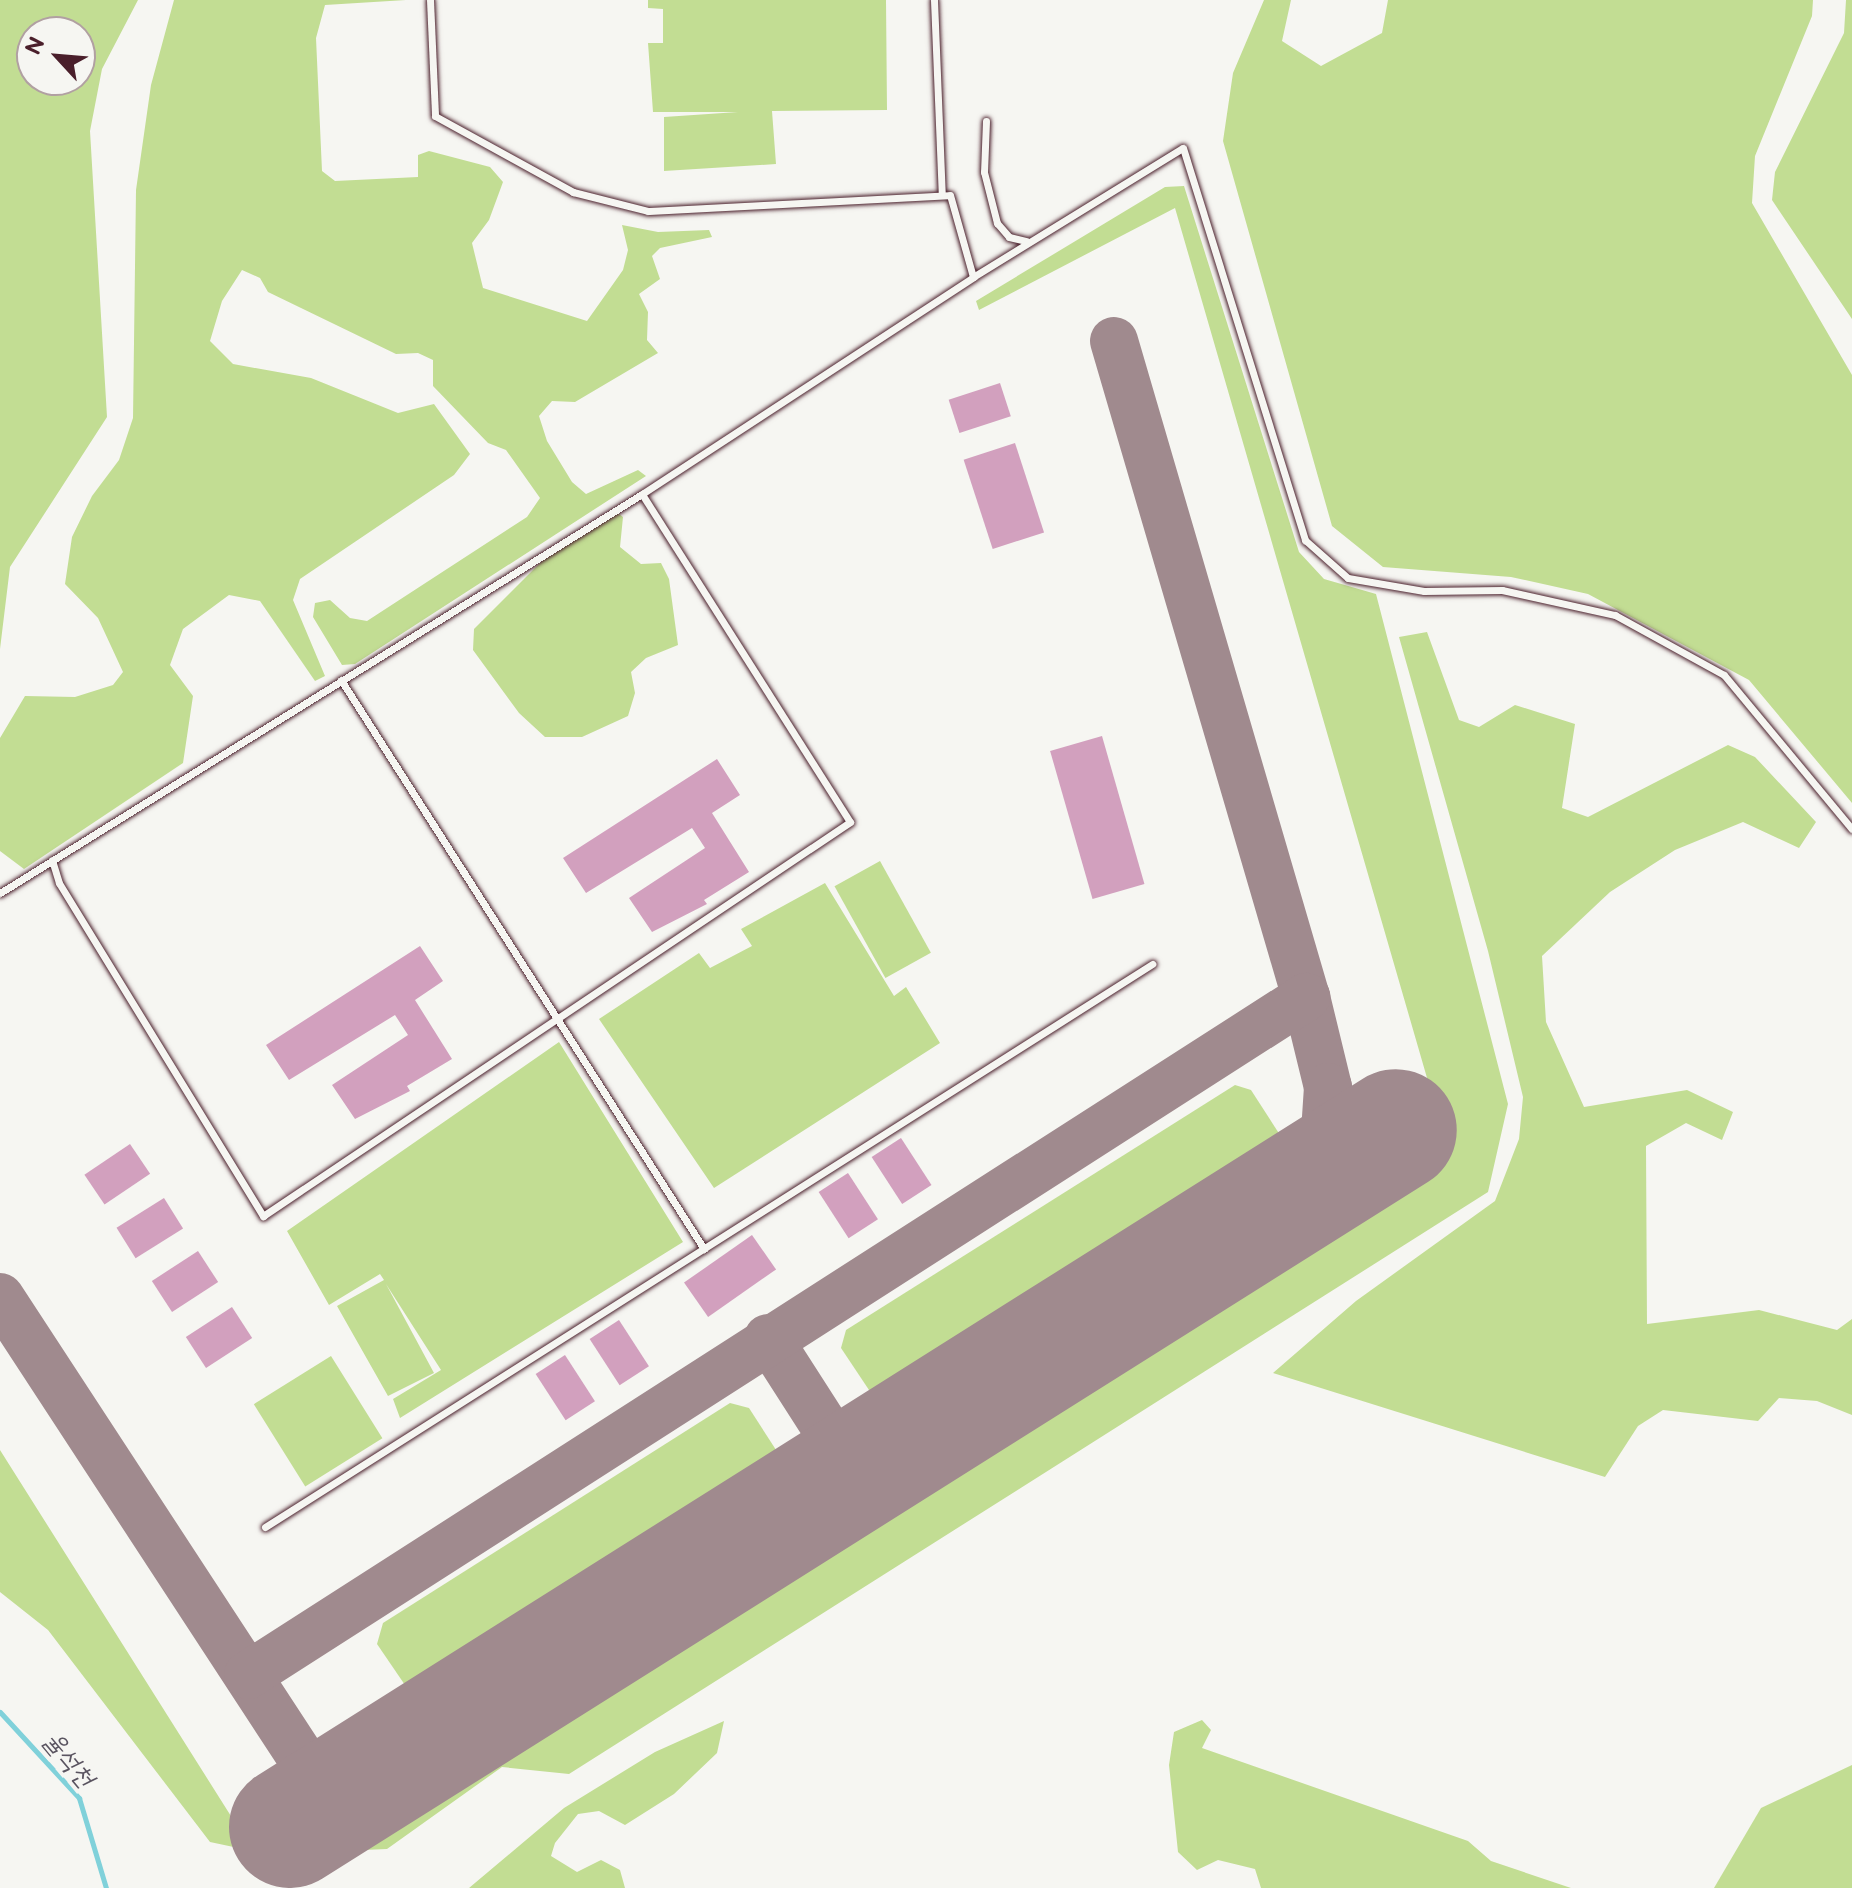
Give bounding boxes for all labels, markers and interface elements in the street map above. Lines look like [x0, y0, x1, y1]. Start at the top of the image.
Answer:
north arrow [16, 16, 96, 96]
text: N [20, 33, 52, 59]
water label: 율석천 [36, 1726, 100, 1794]

